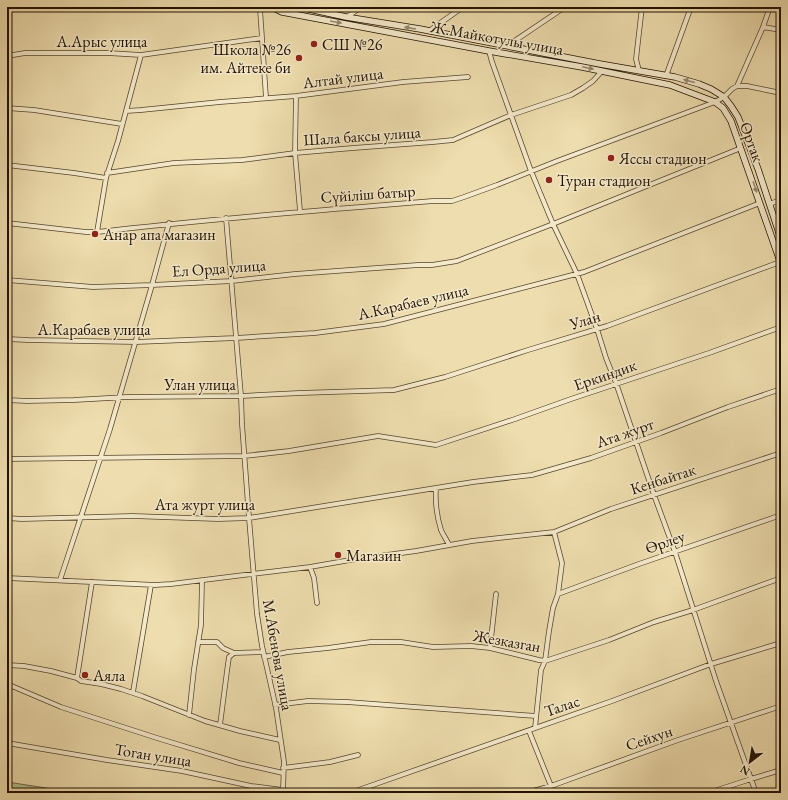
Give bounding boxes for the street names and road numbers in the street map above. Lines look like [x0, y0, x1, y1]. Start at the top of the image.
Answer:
street label: Ж.Майкотулы улица [428, 16, 566, 60]
street label: А.Арыс улица [56, 31, 148, 52]
street label: Алтай улица [301, 63, 385, 93]
street label: Ортак [735, 119, 769, 165]
street label: Шала баксы улица [303, 121, 422, 151]
street label: Сүйіліш батыр [320, 180, 416, 208]
street label: Ел Орда улица [171, 254, 267, 282]
street label: А.Карабаев улица [355, 279, 471, 325]
street label: Улан [566, 305, 603, 335]
street label: А.Карабаев улица [36, 319, 151, 340]
street label: Еркиндик [571, 354, 640, 396]
street label: Улан улица [163, 374, 236, 395]
street label: Ата журт [592, 413, 657, 453]
street label: Кенбайтак [628, 458, 699, 499]
street label: Ата журт улица [154, 494, 256, 515]
street label: Өрлеу [642, 525, 689, 559]
street label: М.Абенова улица [258, 598, 298, 713]
street label: Жезказган [471, 625, 542, 657]
street label: Талас [542, 690, 582, 722]
street label: Сейхун [623, 720, 675, 756]
street label: Тоган улица [113, 739, 194, 772]

